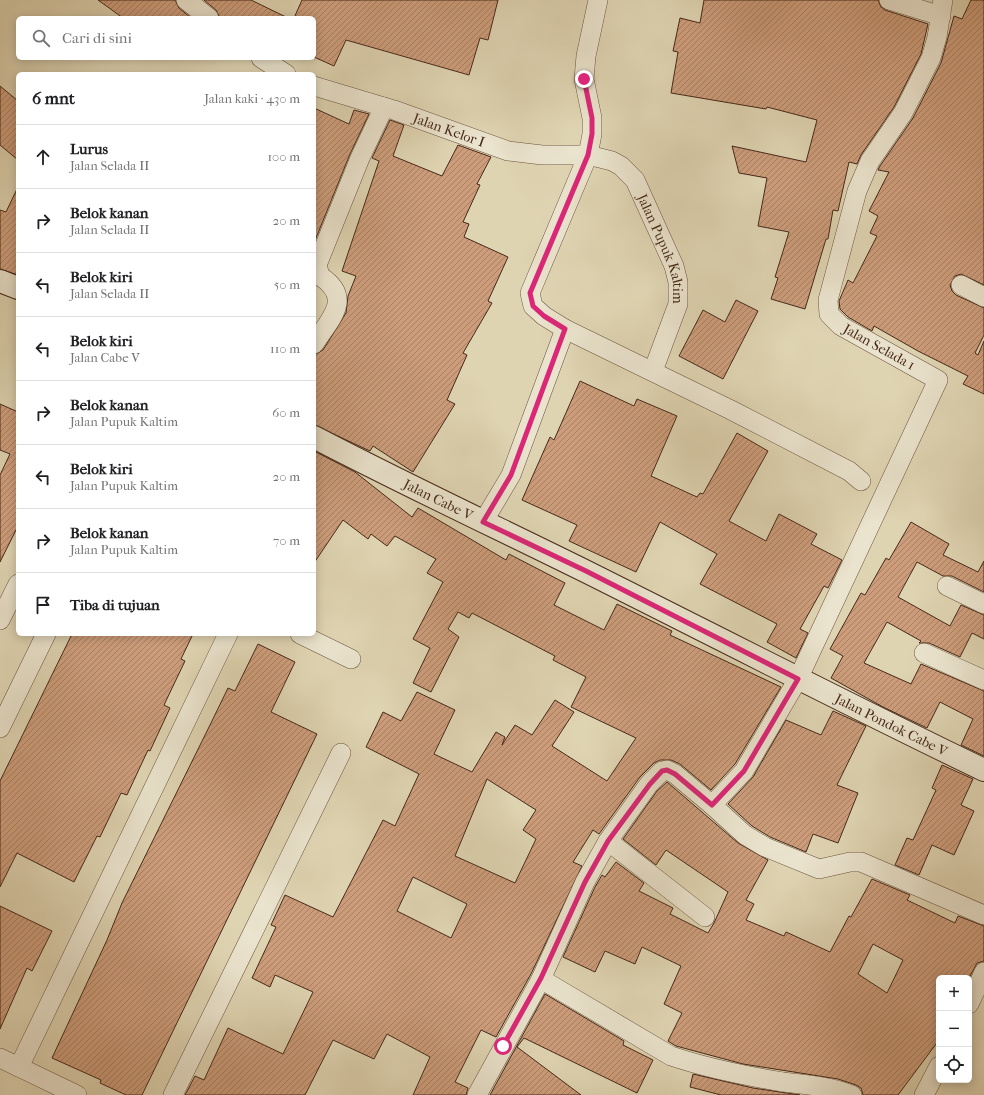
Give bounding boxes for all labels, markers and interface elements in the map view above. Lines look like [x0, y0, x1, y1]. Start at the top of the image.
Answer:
search box [16, 16, 316, 60]
icon: search [30, 27, 52, 49]
text: Cari di sini [62, 29, 132, 47]
route end [575, 70, 593, 88]
text: 6 mnt [32, 88, 75, 108]
text: Jalan kaki · 430 m [204, 91, 300, 106]
street label: Jalan Kelor I [410, 109, 488, 151]
text: Lurus [70, 140, 108, 158]
icon: ahead [32, 146, 54, 168]
text: 100 m [267, 149, 300, 164]
text: Jalan Selada II [70, 158, 149, 173]
street label: Jalan Pupuk Kaltim [633, 190, 687, 304]
text: Belok kanan [70, 204, 149, 222]
icon: right [32, 210, 54, 232]
text: 20 m [273, 213, 300, 228]
text: Jalan Selada II [70, 222, 149, 237]
text: Belok kiri [70, 268, 133, 286]
icon: left [32, 274, 54, 296]
text: 50 m [274, 277, 300, 292]
text: Jalan Selada II [70, 286, 149, 301]
street label: Jalan Selada 1 [839, 320, 918, 374]
text: Belok kiri [70, 332, 133, 350]
icon: left [32, 338, 54, 360]
text: 110 m [270, 341, 300, 356]
text: Jalan Cabe V [70, 350, 140, 365]
text: Belok kanan [70, 396, 149, 414]
icon: right [32, 402, 54, 424]
text: 60 m [272, 405, 300, 420]
text: Jalan Pupuk Kaltim [70, 414, 178, 429]
text: Belok kiri [70, 460, 133, 478]
icon: left [32, 466, 54, 488]
text: 20 m [273, 469, 300, 484]
street label: Jalan Cabe V [400, 475, 477, 524]
text: Jalan Pupuk Kaltim [70, 478, 178, 493]
text: Belok kanan [70, 524, 149, 542]
icon: right [32, 530, 54, 552]
text: 70 m [273, 533, 300, 548]
text: Jalan Pupuk Kaltim [70, 542, 178, 557]
icon: arrive [32, 594, 54, 616]
text: Tiba di tujuan [70, 596, 160, 614]
street label: Jalan Pondok Cabe V [831, 689, 951, 760]
map controls [936, 975, 972, 1083]
button: + [936, 975, 972, 1011]
button: − [936, 1011, 972, 1047]
route start [494, 1037, 512, 1055]
button: locate [936, 1047, 972, 1083]

